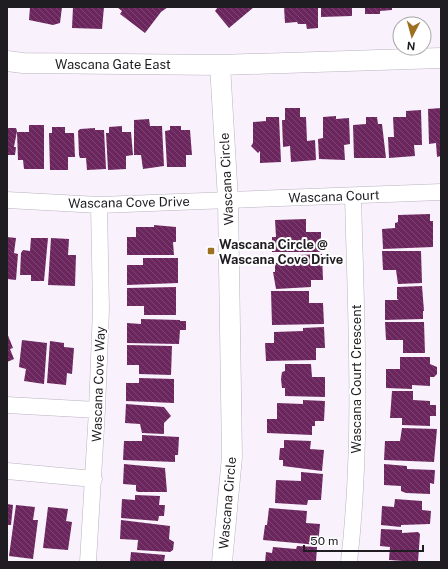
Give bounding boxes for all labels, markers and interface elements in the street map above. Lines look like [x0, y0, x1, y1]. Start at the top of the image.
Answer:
north arrow [392, 16, 432, 56]
text: N [406, 40, 416, 52]
street label: Wascana Gate East [55, 57, 171, 72]
street label: Wascana Circle [217, 132, 236, 226]
street label: Wascana Court [288, 187, 380, 206]
street label: Wascana Cove Drive [68, 194, 190, 211]
place label: Wascana Circle @ Wascana Cove Drive [219, 237, 343, 267]
marker: Wascana Circle @ Wascana Cove Drive [206, 246, 216, 256]
street label: Wascana Court Crescent [349, 304, 364, 454]
street label: Wascana Cove Way [89, 326, 108, 442]
street label: Wascana Circle [216, 456, 239, 550]
scale bar [304, 527, 423, 553]
text: 50 m [310, 534, 338, 548]

